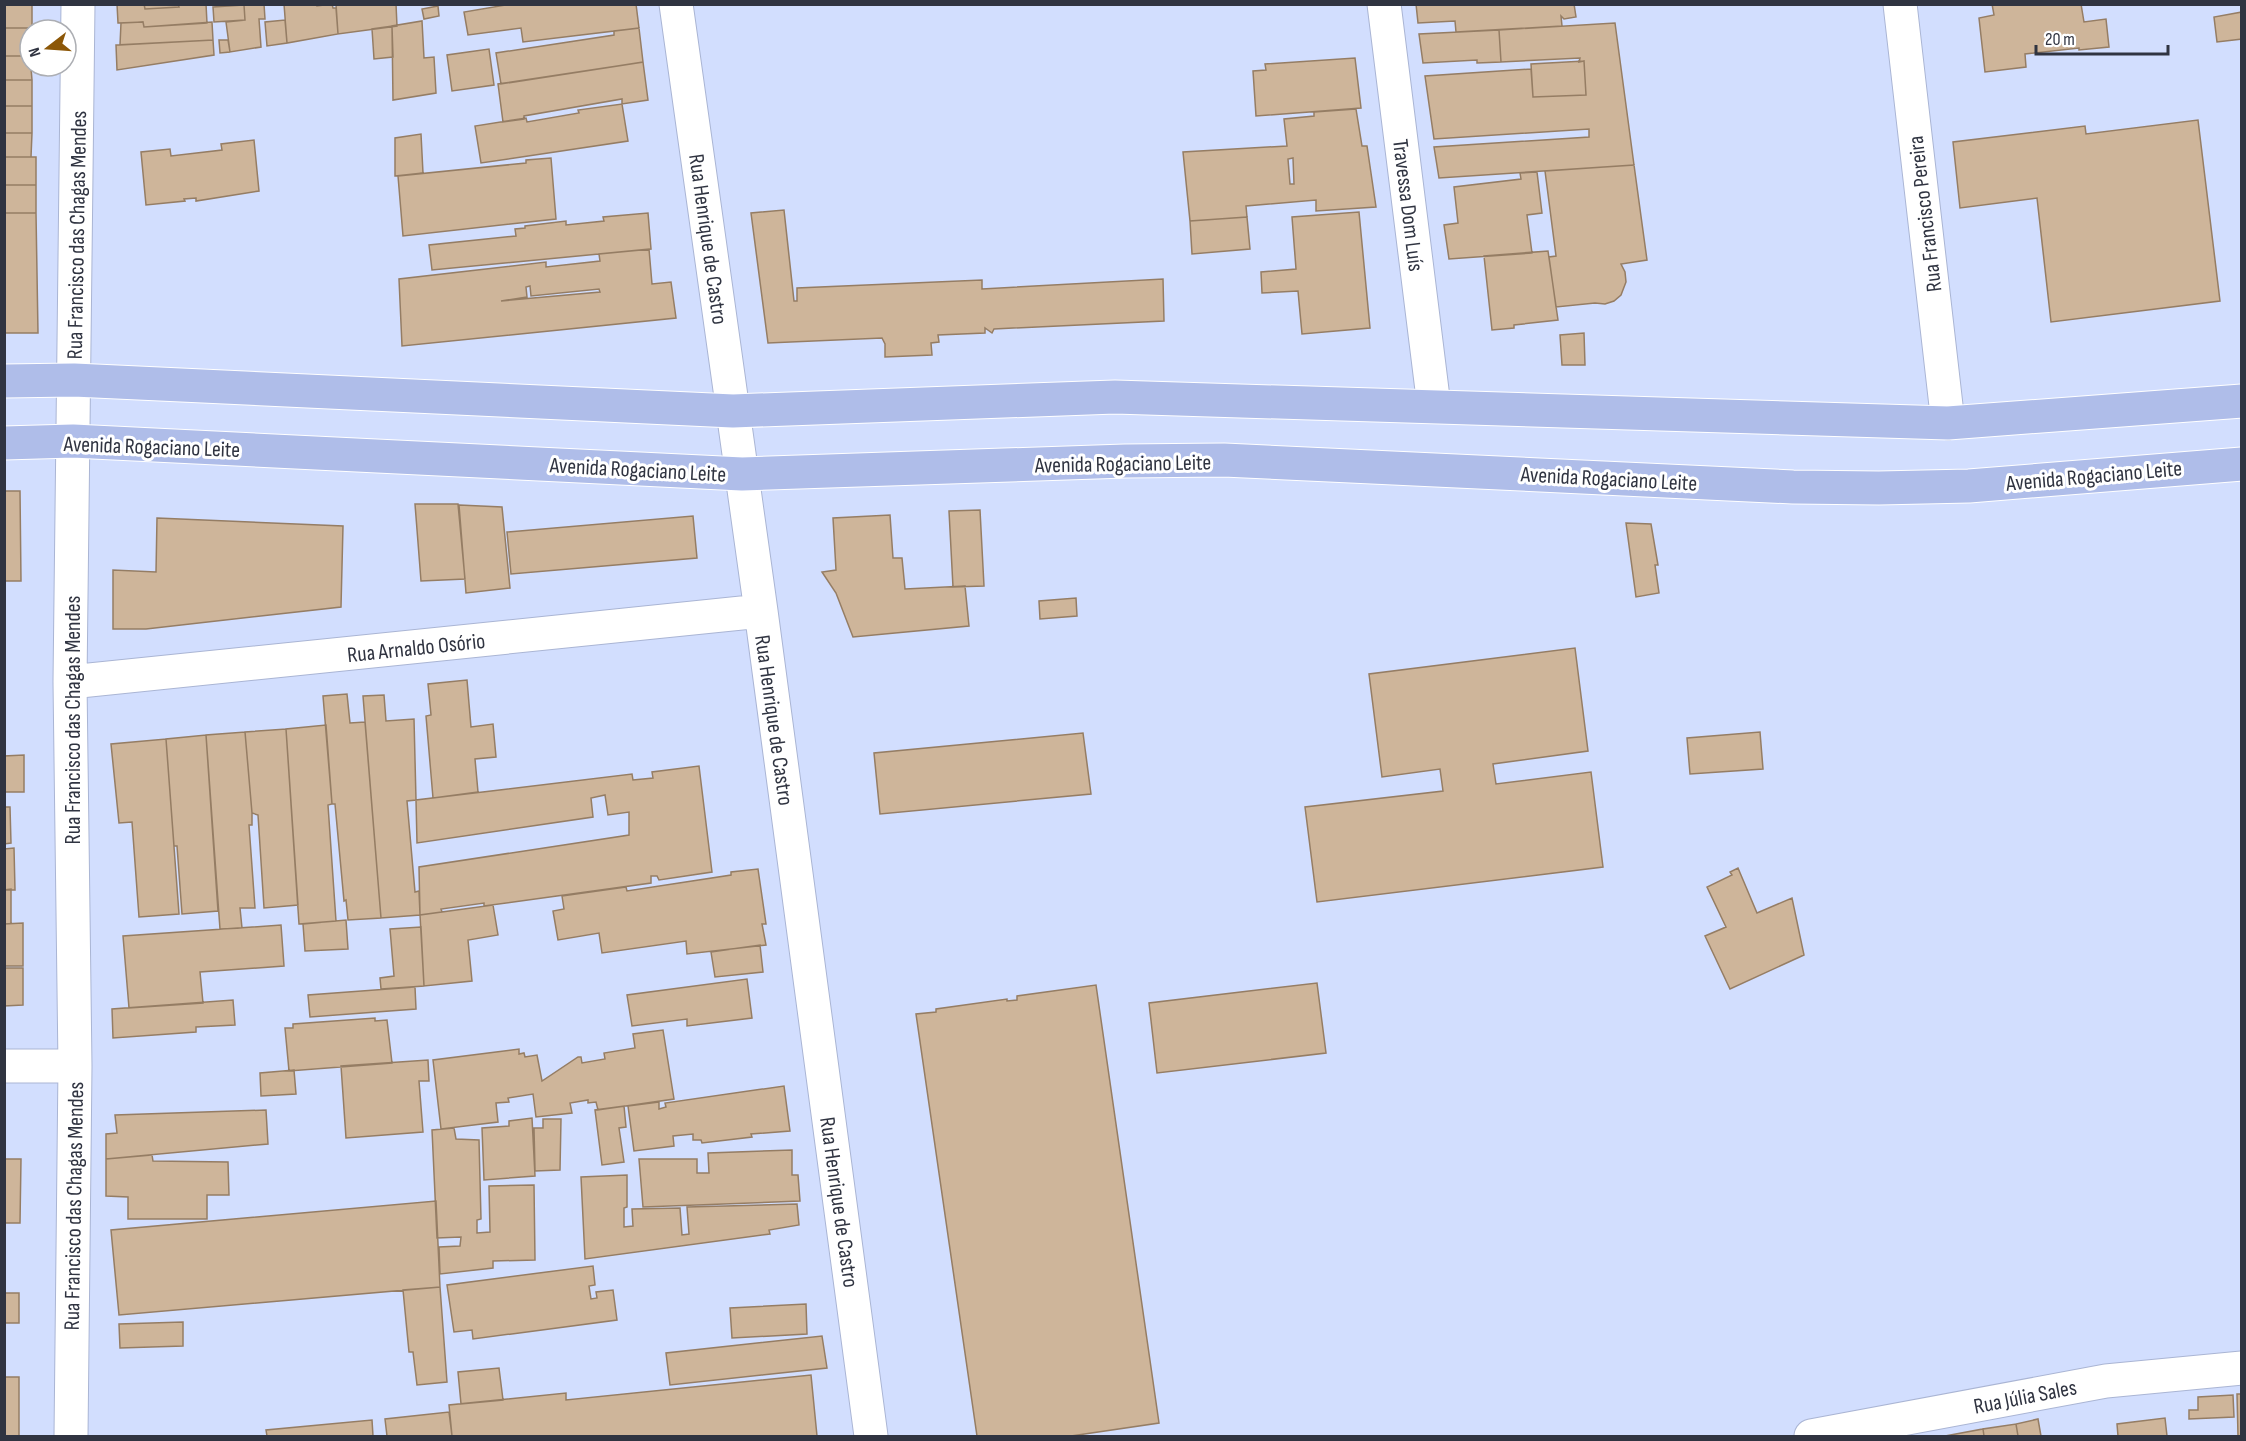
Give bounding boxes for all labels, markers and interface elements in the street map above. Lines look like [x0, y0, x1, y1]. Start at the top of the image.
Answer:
north arrow [18, 18, 78, 78]
scale bar [2036, 18, 2168, 56]
text: 20 m [2045, 29, 2075, 50]
text: N [25, 45, 45, 59]
street label: Rua Francisco das Chagas Mendes [62, 110, 93, 360]
street label: Rua Francisco Pereira [1903, 134, 1948, 293]
street label: Travessa Dom Luís [1386, 137, 1429, 273]
street label: Rua Henrique de Castro [682, 152, 733, 326]
street label: Avenida Rogaciano Leite [62, 431, 241, 464]
street label: Avenida Rogaciano Leite [1034, 449, 1212, 480]
street label: Avenida Rogaciano Leite [548, 452, 727, 489]
street label: Avenida Rogaciano Leite [2004, 455, 2183, 498]
street label: Avenida Rogaciano Leite [1519, 461, 1698, 498]
street label: Rua Francisco das Chagas Mendes [60, 595, 87, 844]
street label: Rua Arnaldo Osório [346, 628, 487, 669]
street label: Rua Henrique de Castro [748, 633, 799, 807]
street label: Rua Francisco das Chagas Mendes [59, 1081, 90, 1331]
street label: Rua Henrique de Castro [813, 1115, 864, 1289]
street label: Rua Júlia Sales [1971, 1374, 2079, 1421]

